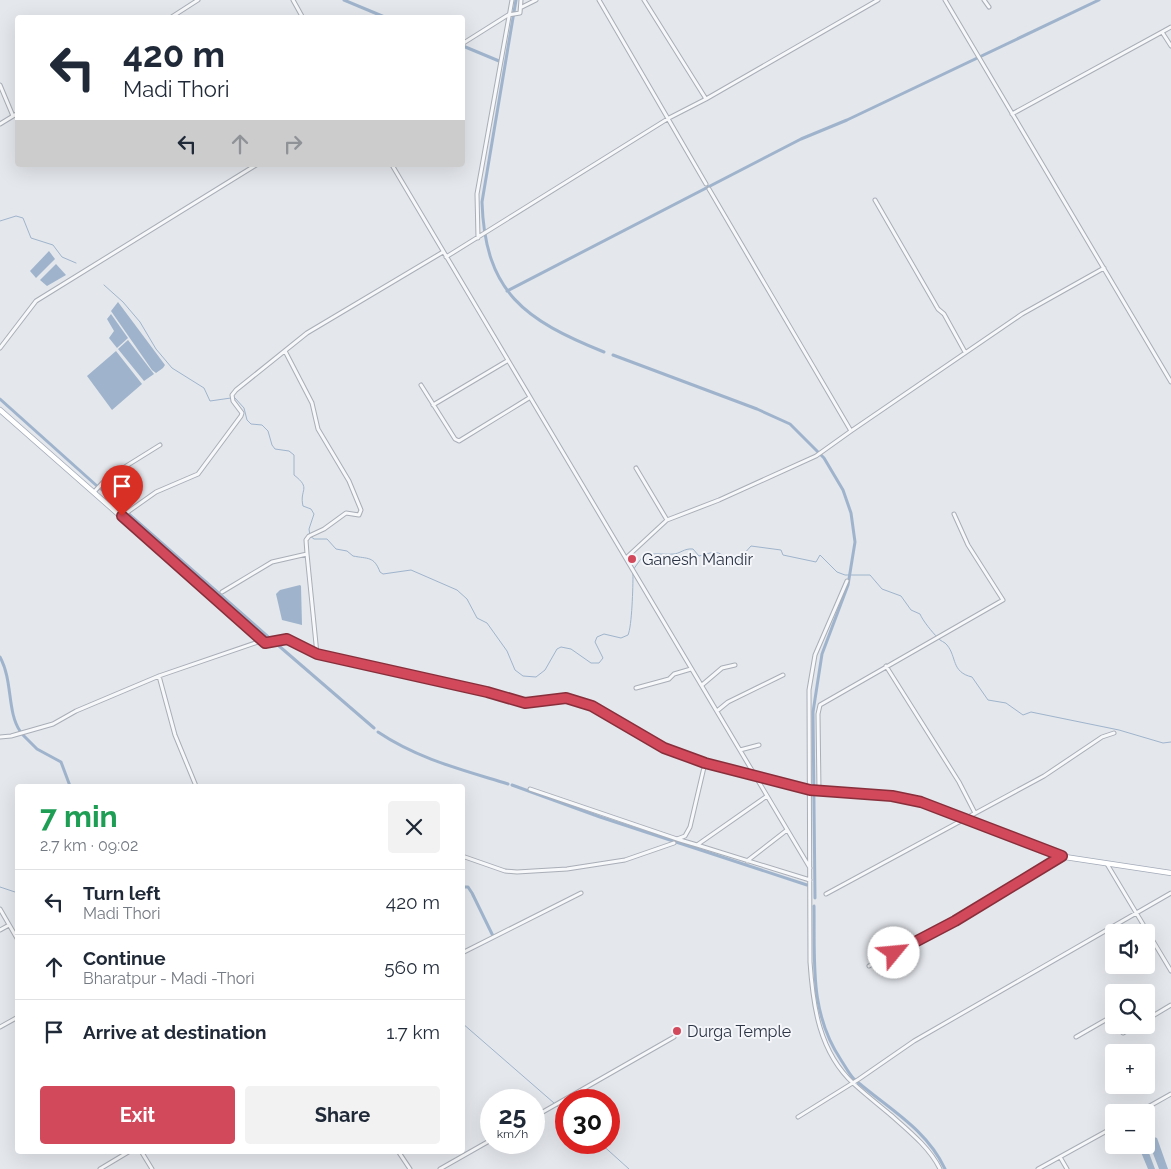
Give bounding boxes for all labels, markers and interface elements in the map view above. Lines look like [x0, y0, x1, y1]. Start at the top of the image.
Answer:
text: 420 m [123, 34, 225, 75]
icon: left [40, 35, 105, 100]
text: Madi Thori [123, 76, 229, 102]
icon: left [173, 130, 201, 158]
icon: ahead [226, 130, 254, 158]
icon: right [279, 130, 307, 158]
pin [101, 465, 143, 516]
icon: arrive [108, 472, 136, 500]
place label: Ganesh Mandir [642, 550, 753, 569]
marker: Ganesh Mandir [626, 553, 638, 565]
text: 7 min [40, 799, 118, 834]
button: close [388, 801, 440, 853]
text: 2.7 km · 09:02 [40, 836, 138, 855]
text: Turn left [83, 882, 160, 904]
icon: left [40, 888, 68, 916]
text: 420 m [386, 891, 440, 913]
text: Madi Thori [83, 904, 160, 923]
map controls [1105, 924, 1155, 1154]
button: sound [1105, 924, 1155, 974]
position arrow [867, 926, 919, 978]
text: Continue [83, 947, 166, 969]
icon: ahead [40, 953, 68, 981]
text: 560 m [384, 956, 440, 978]
text: Bharatpur - Madi -Thori [83, 969, 254, 988]
button: search [1105, 984, 1155, 1034]
icon: arrive [40, 1018, 68, 1046]
text: Arrive at destination [83, 1021, 267, 1043]
text: 1.7 km [386, 1021, 440, 1043]
place label: Durga Temple [687, 1022, 791, 1041]
marker: Durga Temple [671, 1025, 683, 1037]
button: + [1105, 1044, 1155, 1094]
button: Exit [40, 1086, 235, 1144]
button: Share [245, 1086, 440, 1144]
speed limit sign: 30 [555, 1089, 620, 1154]
text: 25 [499, 1100, 526, 1130]
button: − [1105, 1104, 1155, 1154]
text: km/h [497, 1127, 528, 1141]

